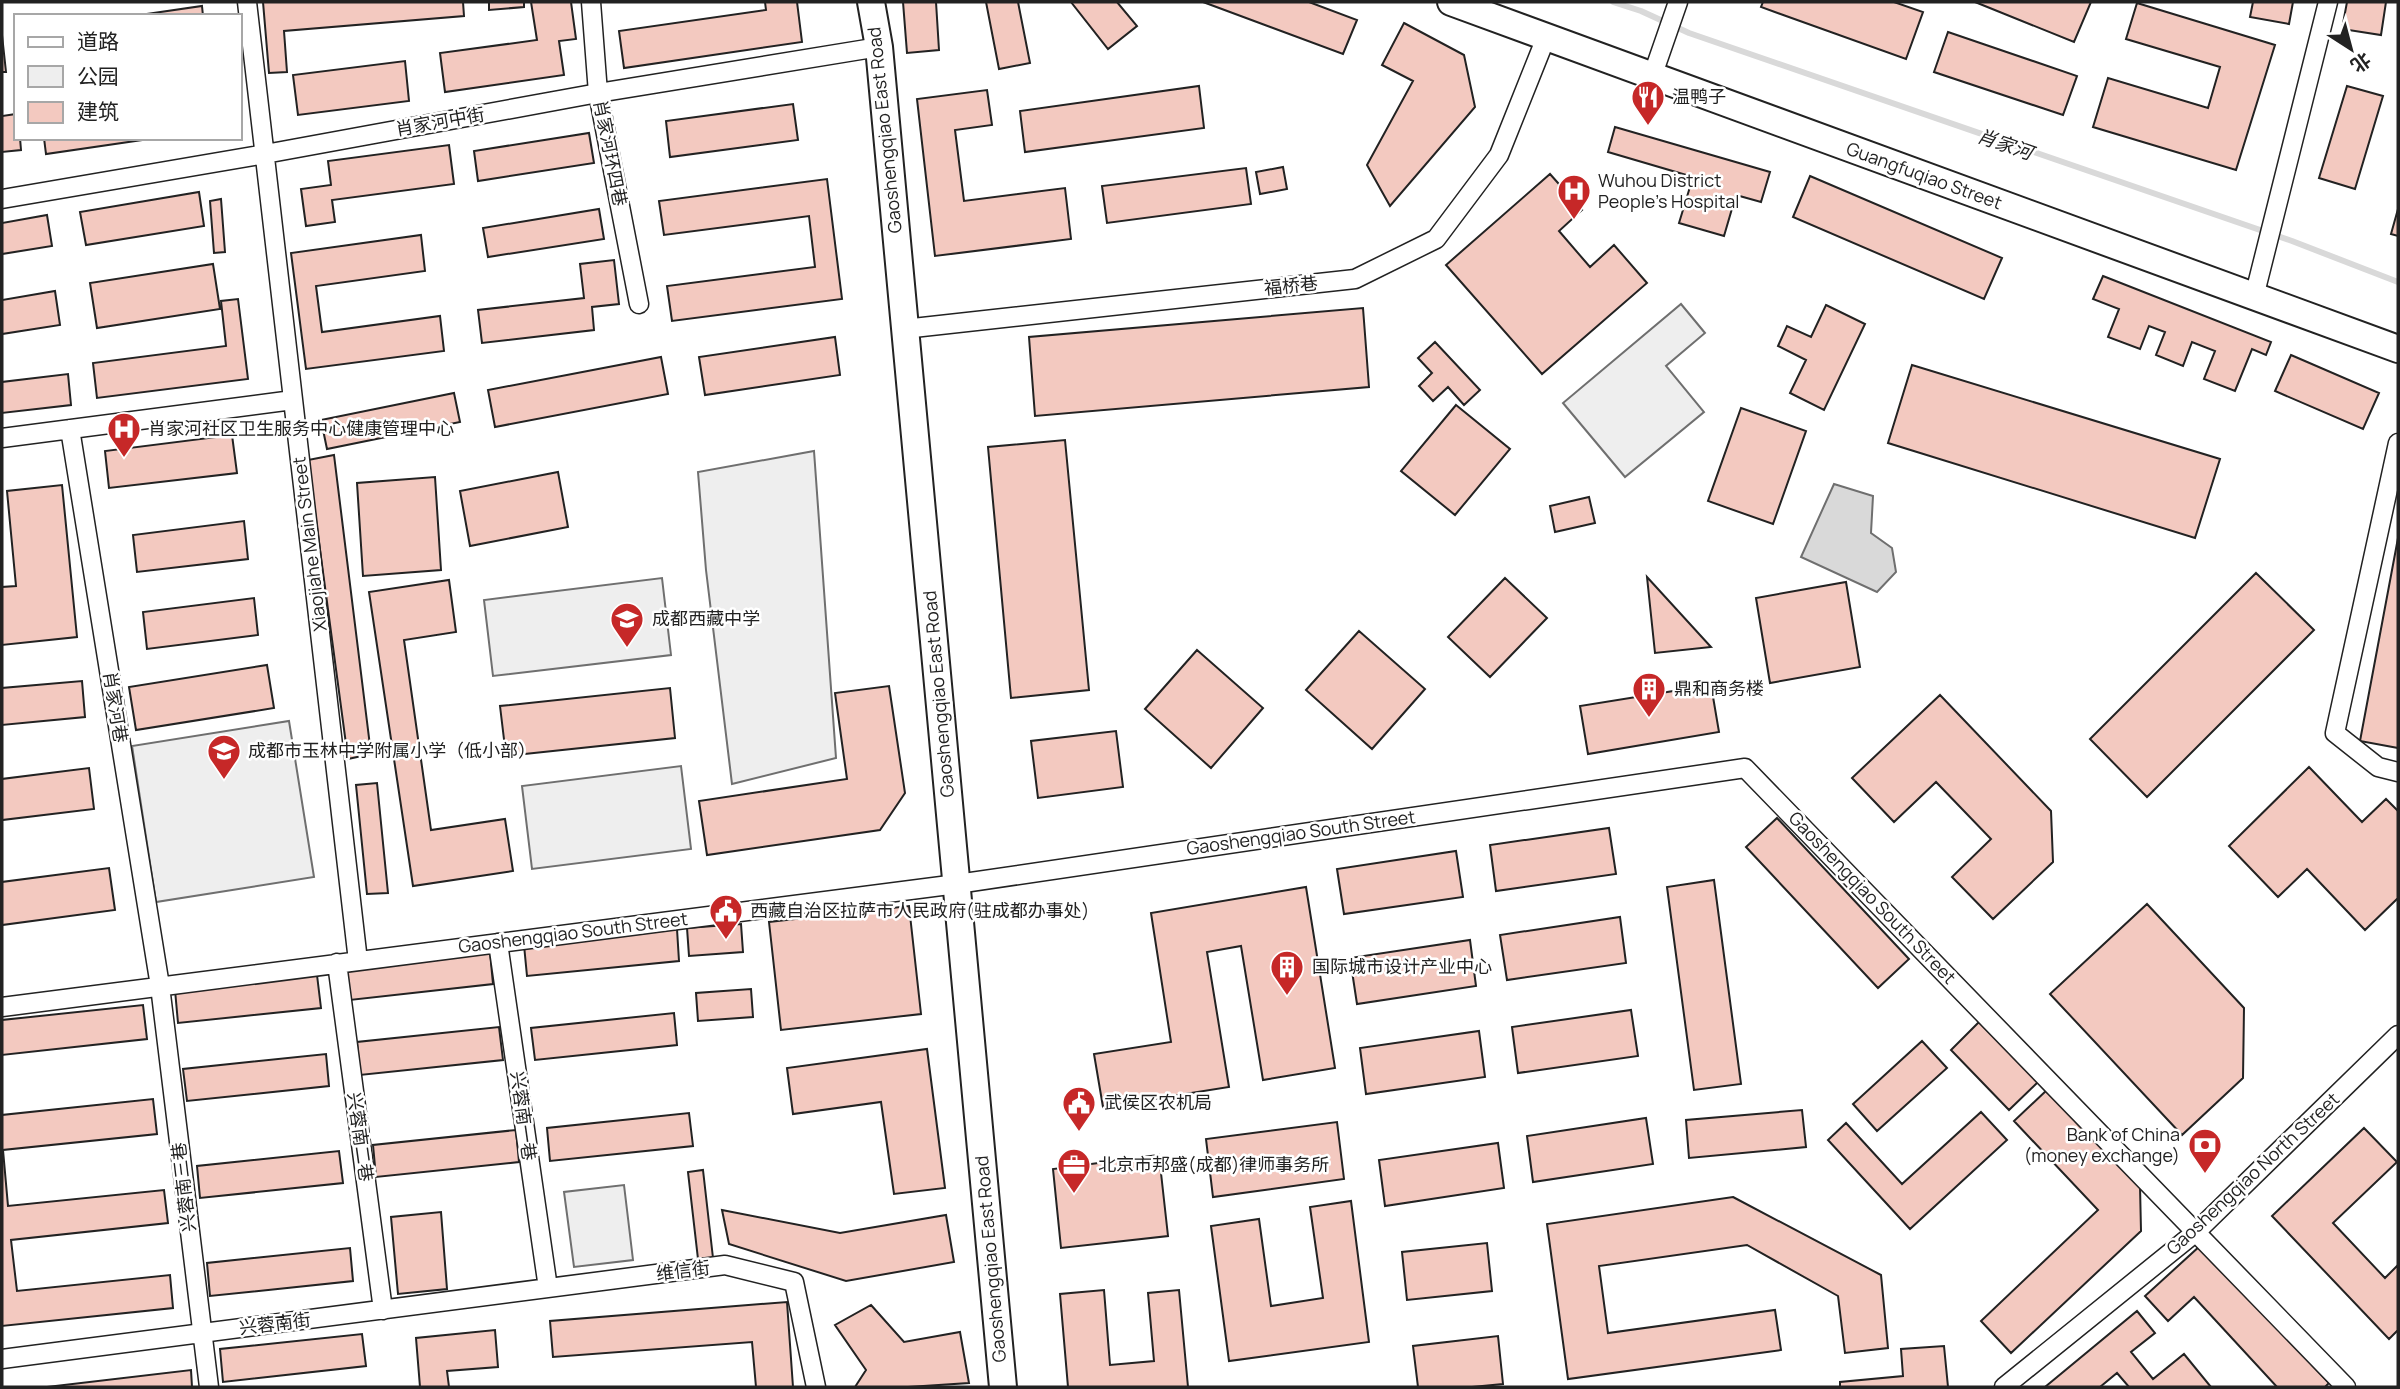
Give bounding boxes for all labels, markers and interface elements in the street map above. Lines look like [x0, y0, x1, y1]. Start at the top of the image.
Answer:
legend [14, 14, 242, 140]
north arrow [2316, 14, 2386, 84]
street label: Gaoshengqiao East Road [861, 26, 907, 234]
text: 道路 [77, 27, 119, 55]
text: 北 [2346, 47, 2376, 79]
text: 公园 [77, 62, 119, 90]
restaurant icon: 温鸭子 [1629, 78, 1667, 127]
place label: 温鸭子 [1672, 84, 1726, 108]
text: 建筑 [77, 97, 119, 125]
street label: 肖家河环四巷 [589, 98, 633, 208]
street label: 肖家河中街 [393, 101, 486, 141]
water label: 肖家河 [1974, 122, 2040, 167]
street label: Guangfuqiao Street [1843, 136, 2005, 214]
place label: Wuhou District People's Hospital [1598, 168, 1740, 213]
hospital icon: Wuhou District People's Hospital [1555, 172, 1593, 221]
street label: 福桥巷 [1263, 270, 1319, 300]
hospital icon: 肖家河社区卫生服务中心健康管理中心 [105, 410, 143, 459]
place label: 肖家河社区卫生服务中心健康管理中心 [148, 416, 454, 440]
street label: Xiaojiahe Main Street [286, 455, 332, 633]
street label: Gaoshengqiao East Road [917, 590, 959, 798]
school or university icon: 成都西藏中学 [608, 600, 646, 649]
place label: 成都西藏中学 [652, 606, 760, 630]
street label: 肖家河巷 [99, 669, 133, 744]
building icon: 鼎和商务楼 [1630, 670, 1668, 719]
place label: 鼎和商务楼 [1674, 676, 1764, 700]
school or university icon: 成都市玉林中学附属小学（低小部） [205, 732, 243, 781]
place label: 成都市玉林中学附属小学（低小部） [248, 738, 536, 762]
street label: Gaoshengqiao South Street [1185, 804, 1417, 860]
street label: Gaoshengqiao South Street [1784, 806, 1962, 989]
public building icon: 西藏自治区拉萨市人民政府(驻成都办事处) [707, 892, 745, 941]
place label: 西藏自治区拉萨市人民政府(驻成都办事处) [750, 898, 1089, 922]
street label: Gaoshengqiao South Street [457, 906, 689, 958]
building icon: 国际城市设计产业中心 [1268, 948, 1306, 997]
place label: 国际城市设计产业中心 [1312, 954, 1492, 978]
street label: 兴蓉南一巷 [506, 1070, 542, 1162]
public building icon: 武侯区农机局 [1060, 1084, 1098, 1133]
street label: Gaoshengqiao North Street [2161, 1087, 2344, 1260]
place label: 武侯区农机局 [1104, 1090, 1212, 1114]
street label: 兴蓉南二巷 [343, 1091, 379, 1183]
place label: Bank of China (money exchange) [2024, 1122, 2180, 1167]
bank icon: Bank of China (money exchange) [2186, 1126, 2224, 1175]
street label: 兴蓉南三巷 [166, 1141, 200, 1233]
office icon: 北京市邦盛(成都)律师事务所 [1055, 1146, 1093, 1195]
place label: 北京市邦盛(成都)律师事务所 [1098, 1152, 1329, 1176]
street label: Gaoshengqiao East Road [969, 1155, 1011, 1363]
street label: 维信街 [655, 1255, 711, 1285]
street label: 兴蓉南街 [238, 1307, 312, 1339]

